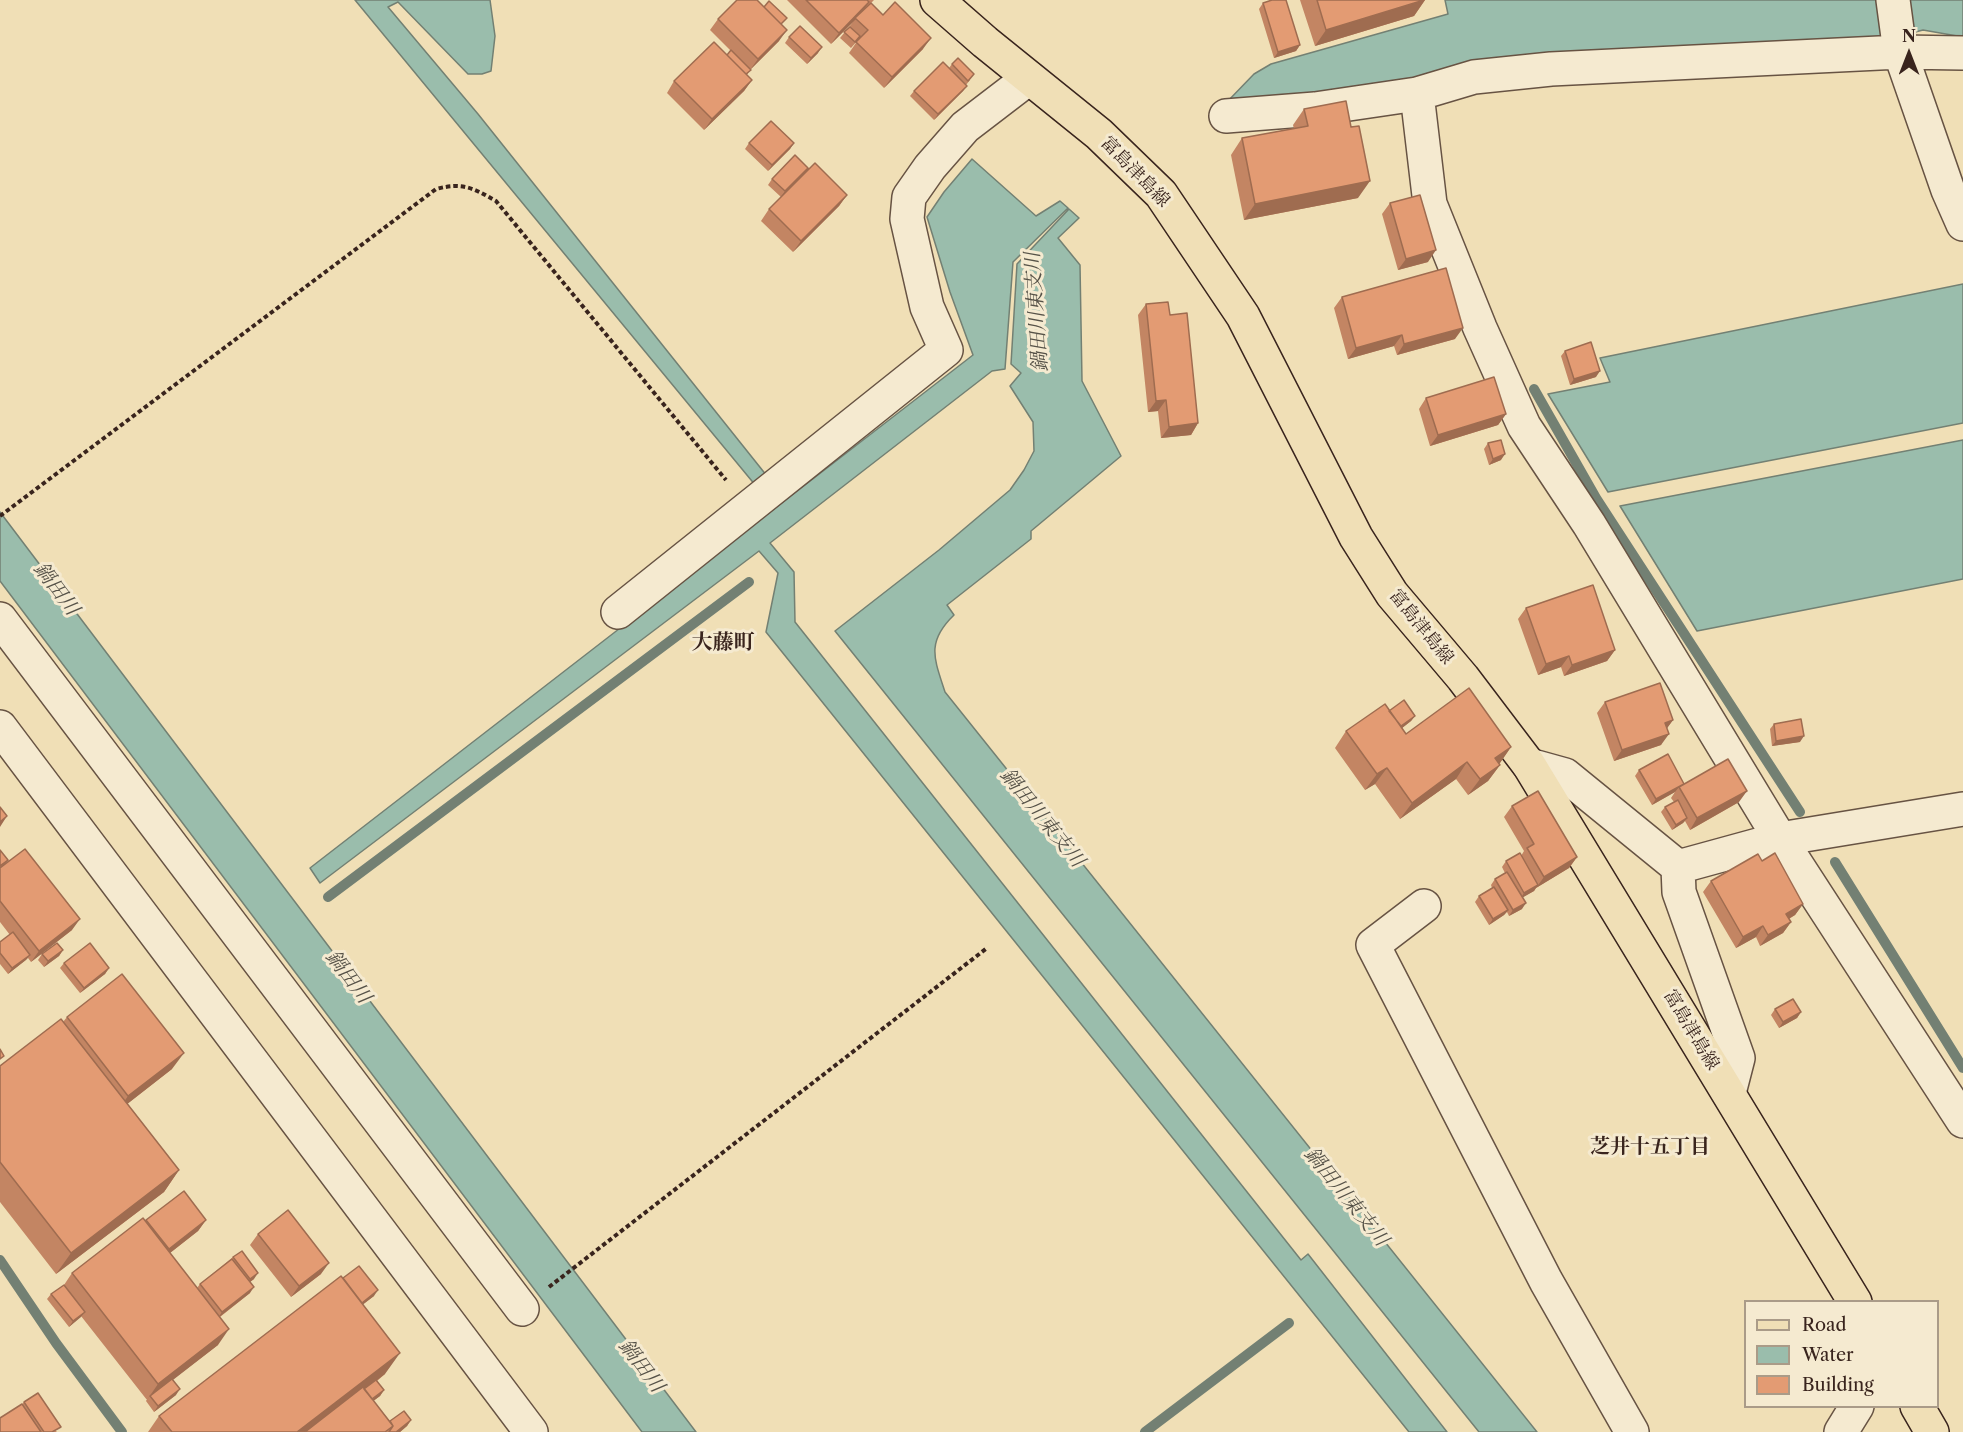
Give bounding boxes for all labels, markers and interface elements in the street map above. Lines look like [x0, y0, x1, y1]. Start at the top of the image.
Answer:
north arrow [1879, 24, 1939, 84]
text: N [1902, 26, 1916, 46]
street label: 富島津島線 [1096, 132, 1174, 212]
water label: 鍋田川東支川 [1021, 251, 1053, 373]
water label: 鍋田川 [28, 558, 84, 620]
street label: 富島津島線 [1384, 585, 1458, 669]
district label: 大藤町 [692, 630, 754, 656]
water label: 鍋田川東支川 [995, 764, 1089, 872]
water label: 鍋田川 [320, 946, 376, 1008]
street label: 富島津島線 [1659, 986, 1723, 1074]
district label: 芝井十五丁目 [1590, 1135, 1710, 1159]
water label: 鍋田川東支川 [1299, 1143, 1393, 1251]
legend [1744, 1300, 1939, 1408]
text: Road [1802, 1314, 1847, 1336]
water label: 鍋田川 [613, 1335, 669, 1397]
text: Water [1802, 1344, 1854, 1366]
text: Building [1802, 1374, 1874, 1396]

